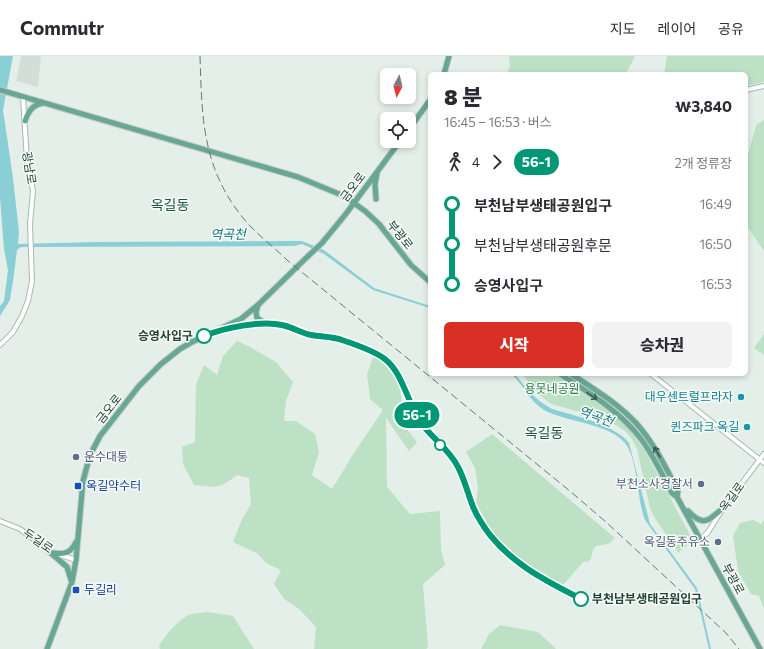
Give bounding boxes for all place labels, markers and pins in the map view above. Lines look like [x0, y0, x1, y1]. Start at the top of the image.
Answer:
place label: 승영사입구 [138, 328, 193, 342]
marker: 승영사입구 [196, 328, 212, 344]
place label: 대우센트럴프라자 [645, 389, 733, 403]
marker: 대우센트럴프라자 [736, 392, 746, 402]
place label: 퀸즈파크 옥길 [670, 419, 739, 433]
marker: 퀸즈파크 옥길 [742, 422, 752, 432]
unlabelled marker [434, 439, 446, 451]
place label: 운수대통 [84, 449, 128, 463]
marker: 운수대통 [71, 452, 81, 462]
place label: 부천소사경찰서 [616, 476, 693, 490]
place label: 옥길약수터 [86, 478, 141, 492]
marker: 부천소사경찰서 [696, 479, 706, 489]
marker: 옥길약수터 [73, 481, 83, 491]
place label: 옥길동주유소 [644, 534, 710, 548]
marker: 옥길동주유소 [713, 537, 723, 547]
place label: 두길리 [84, 582, 117, 596]
marker: 두길리 [71, 585, 81, 595]
marker: 부천남부생태공원입구 [573, 591, 589, 607]
place label: 부천남부생태공원입구 [592, 591, 702, 605]

